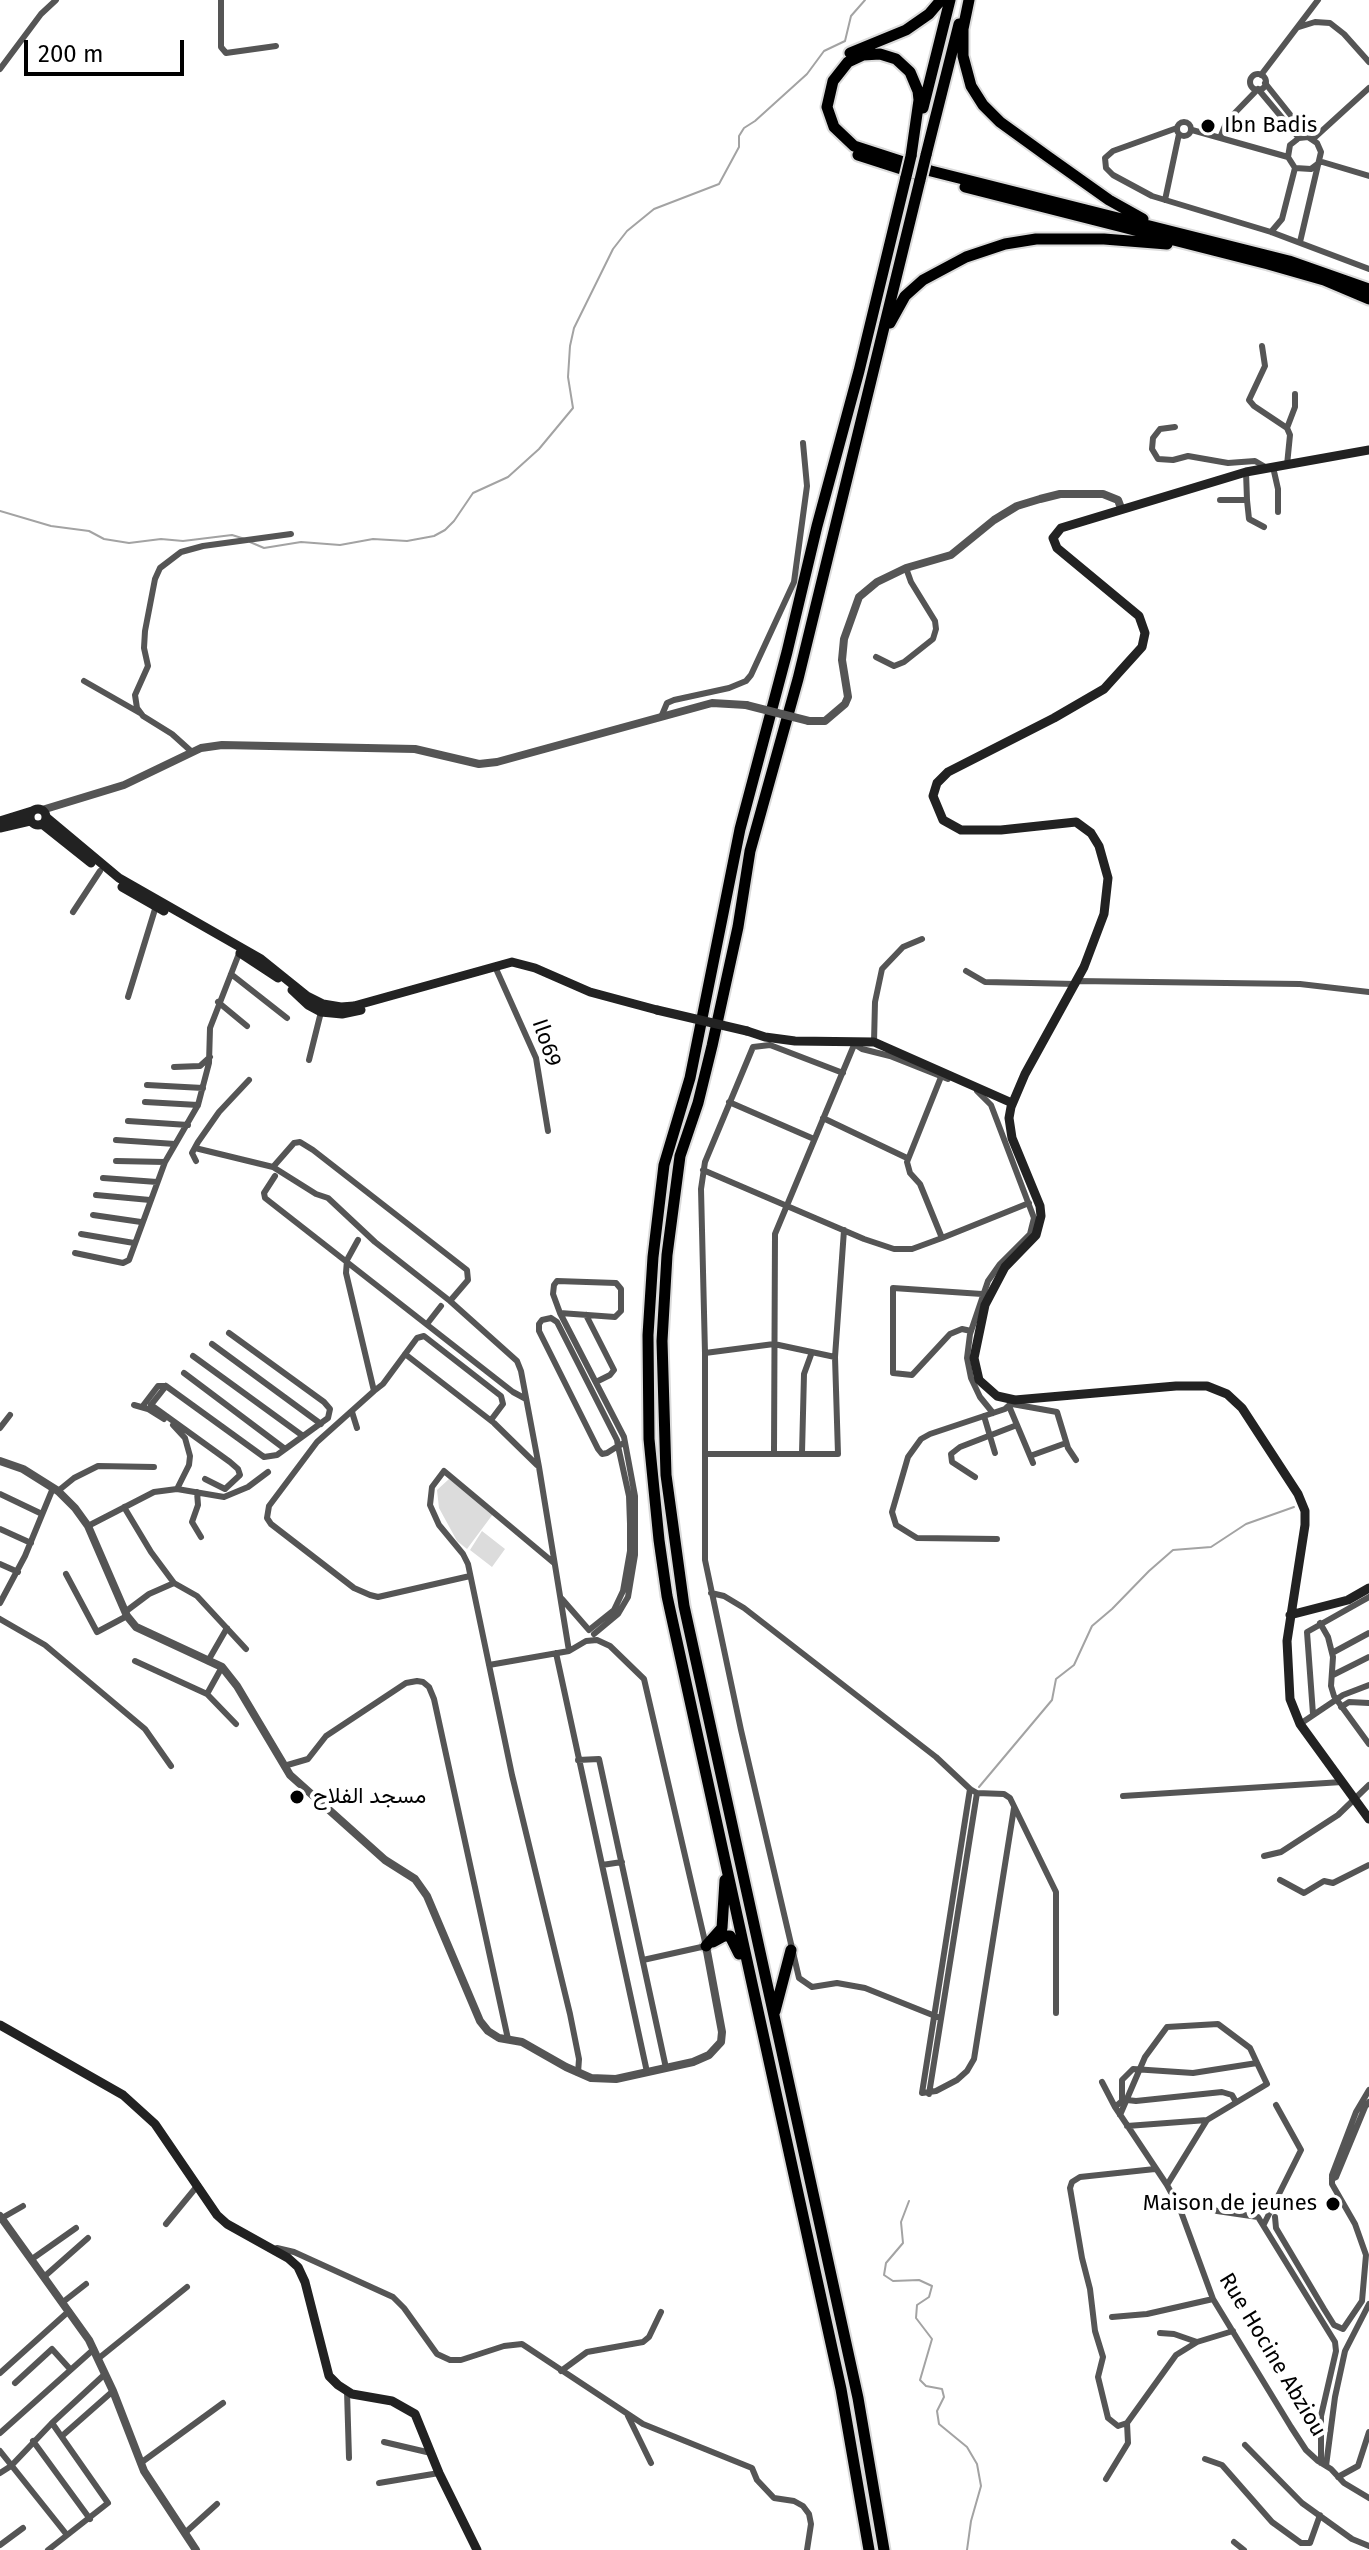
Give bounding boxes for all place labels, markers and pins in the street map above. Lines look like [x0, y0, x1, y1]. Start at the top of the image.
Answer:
place label: Ibn Badis [1224, 113, 1317, 139]
marker: Ibn Badis [1199, 117, 1217, 135]
place label: مسجد الفلاح [313, 1784, 426, 1810]
marker: مسجد الفلاح [288, 1788, 306, 1806]
place label: Maison de jeunes [1143, 2191, 1317, 2217]
marker: Maison de jeunes [1324, 2195, 1342, 2213]

